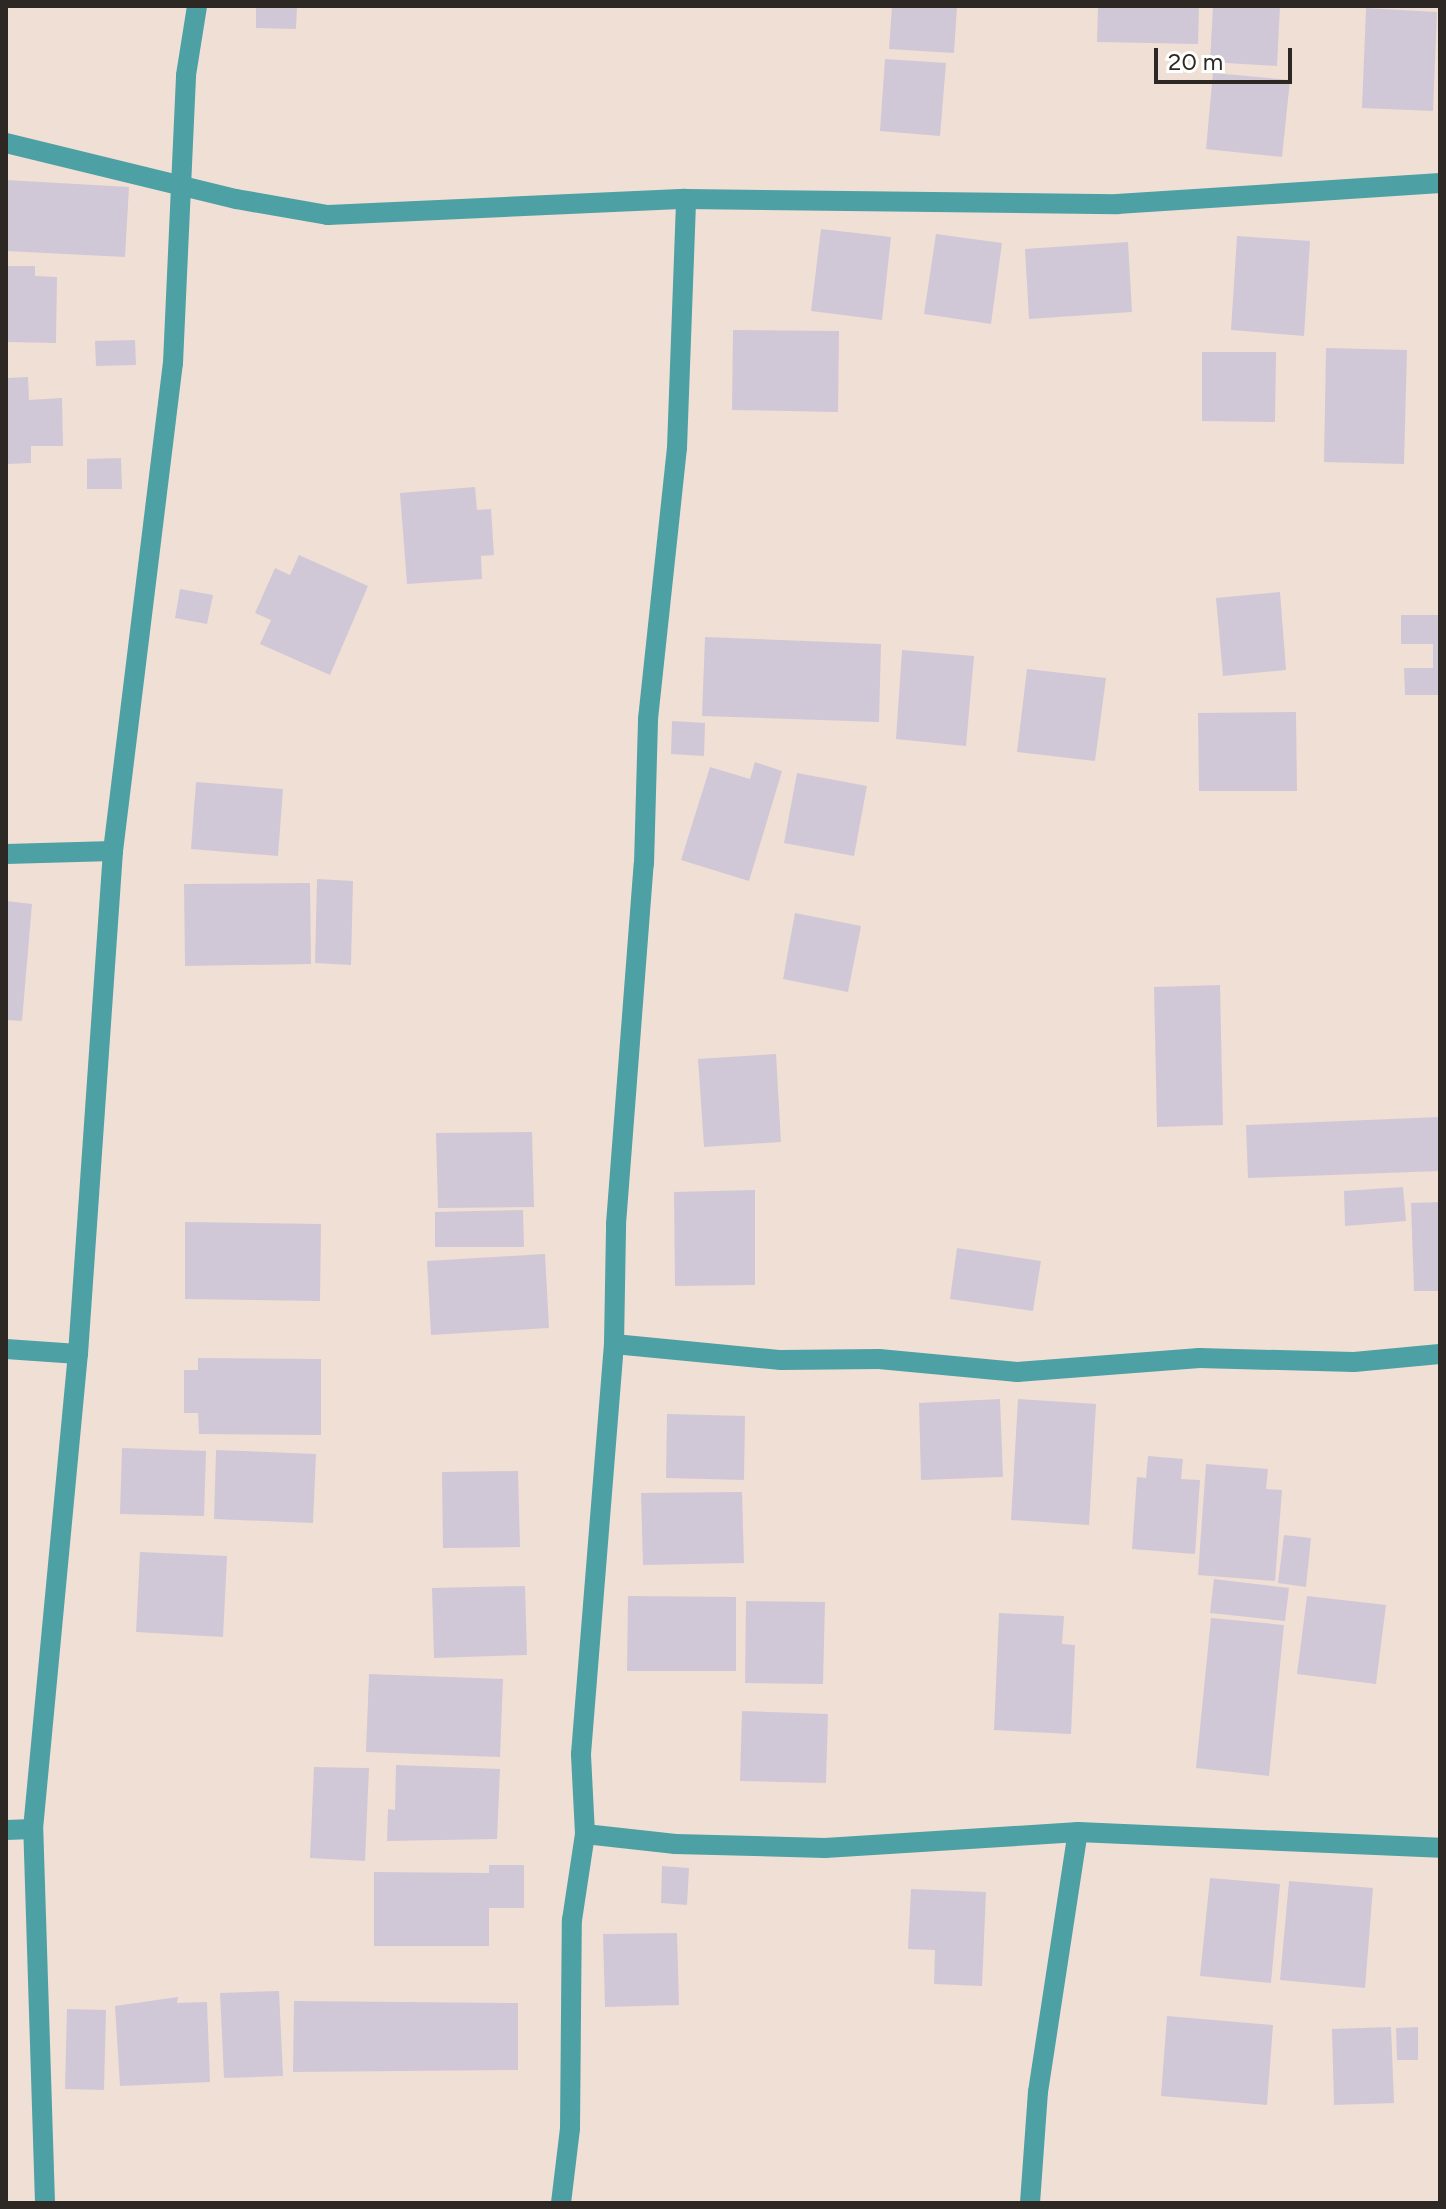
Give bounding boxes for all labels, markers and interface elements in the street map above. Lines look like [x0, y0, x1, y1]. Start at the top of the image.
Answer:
scale bar [1158, 32, 1296, 82]
text: 20 m [1168, 47, 1223, 76]

